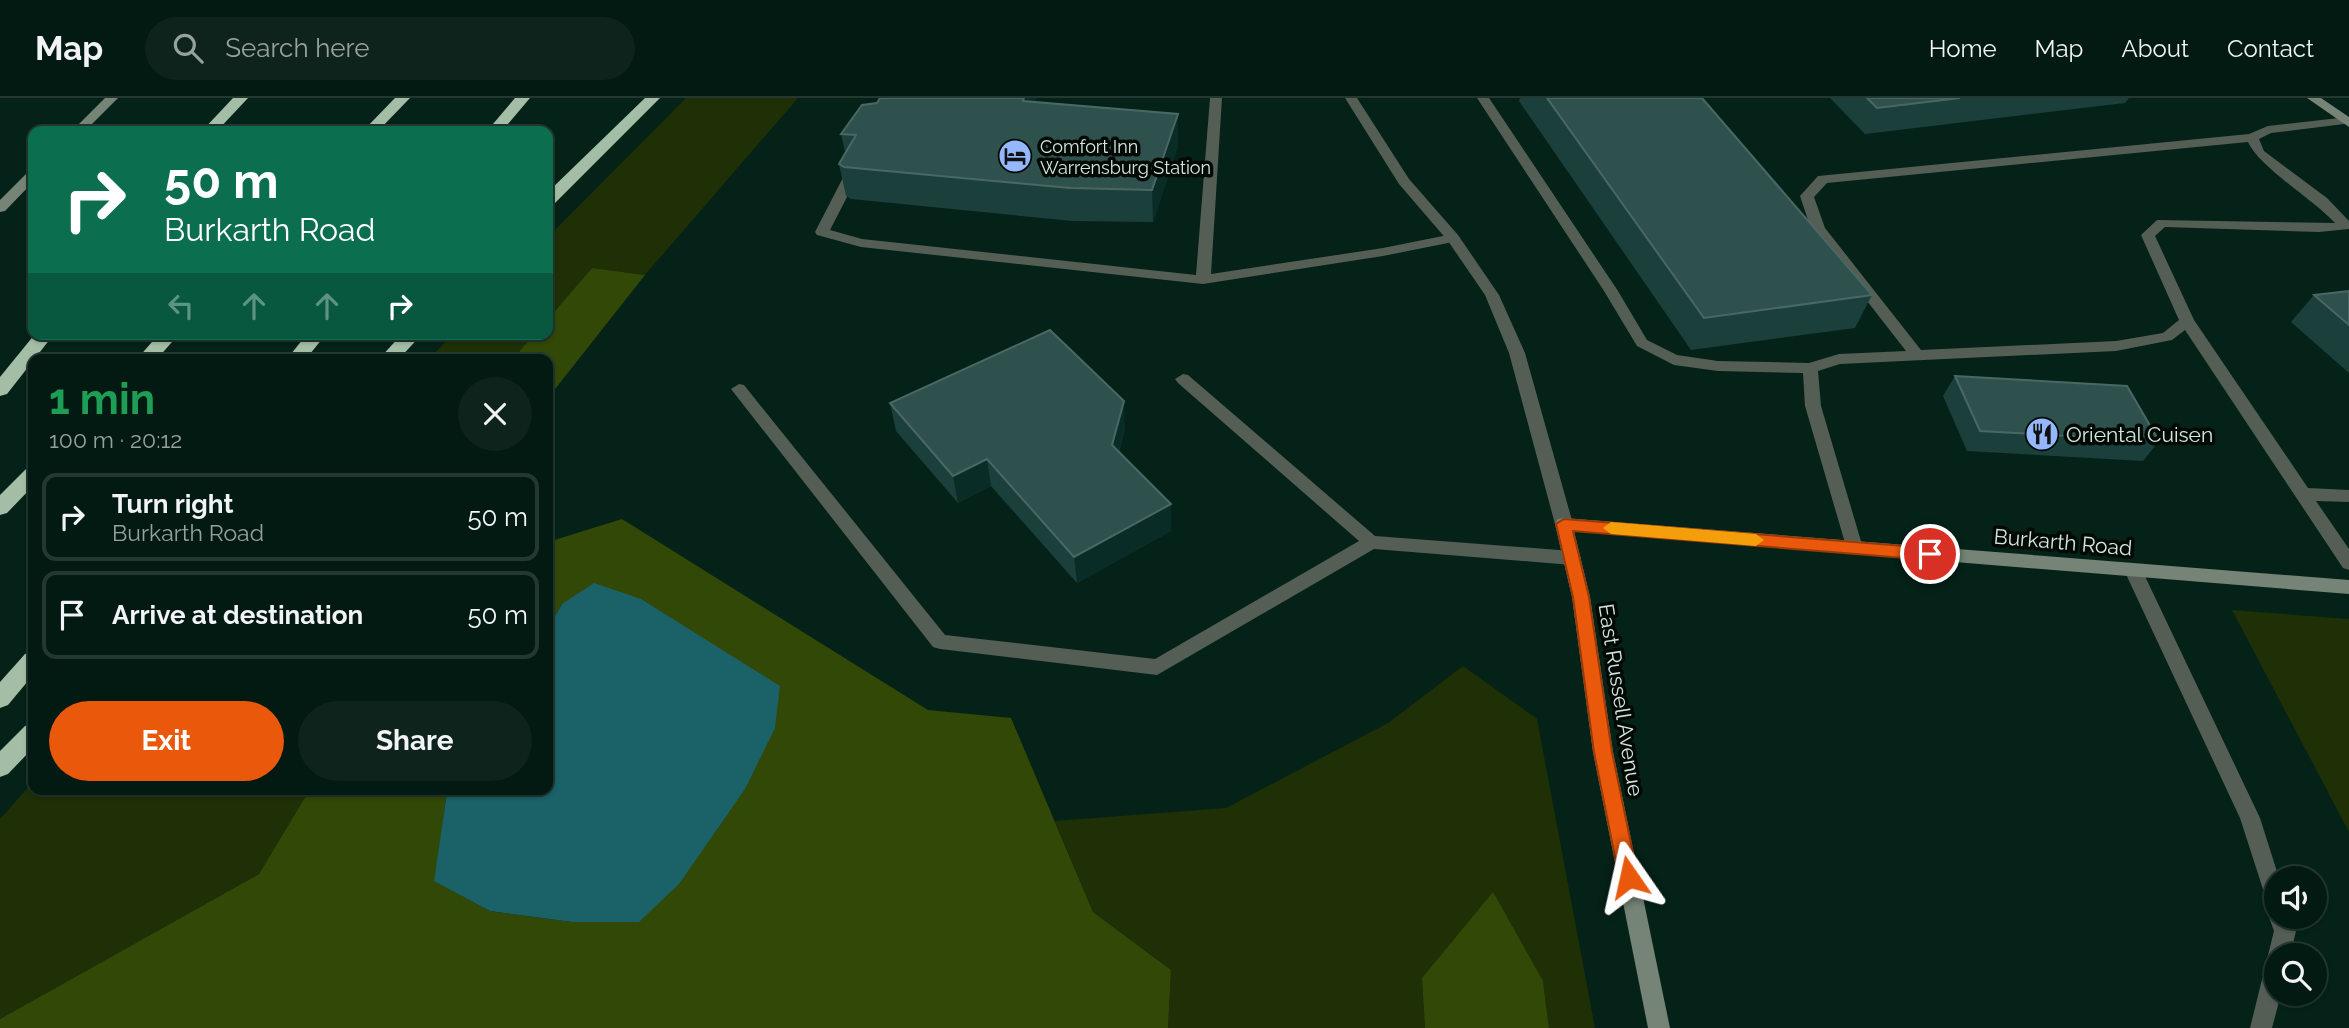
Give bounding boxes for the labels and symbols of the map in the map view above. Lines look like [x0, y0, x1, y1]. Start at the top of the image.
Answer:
place label: Comfort Inn Warrensburg Station [1040, 136, 1211, 178]
hotel icon: Comfort Inn Warrensburg Station [996, 137, 1034, 175]
restaurant icon: Oriental Cuisen [2023, 415, 2061, 453]
place label: Oriental Cuisen [2066, 422, 2213, 447]
pin [1900, 524, 1960, 584]
street label: Burkarth Road [1993, 524, 2133, 560]
street label: East Russell Avenue [1593, 602, 1649, 798]
position arrow [1592, 840, 1666, 914]

